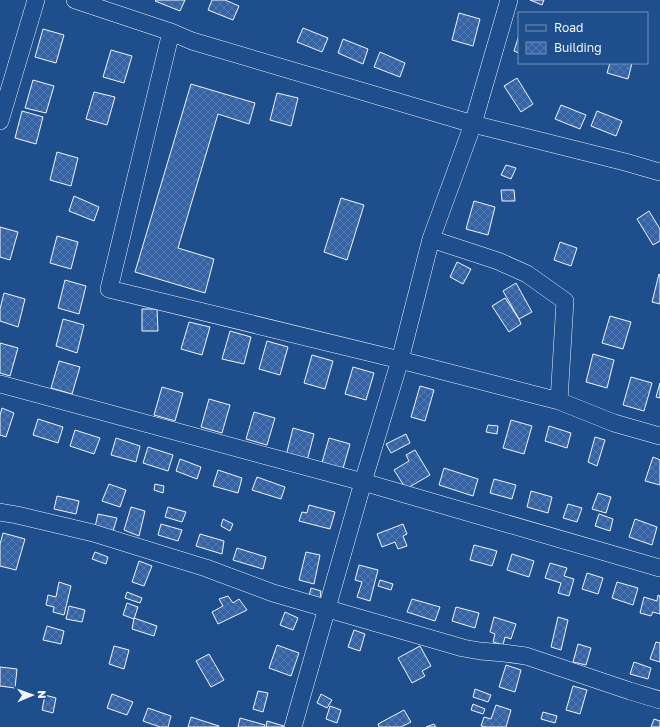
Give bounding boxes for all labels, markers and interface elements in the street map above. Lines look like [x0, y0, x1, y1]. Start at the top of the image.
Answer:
legend [518, 12, 648, 64]
text: Road [554, 20, 583, 35]
text: Building [554, 40, 602, 55]
north arrow [12, 675, 52, 715]
text: N [36, 690, 49, 699]

